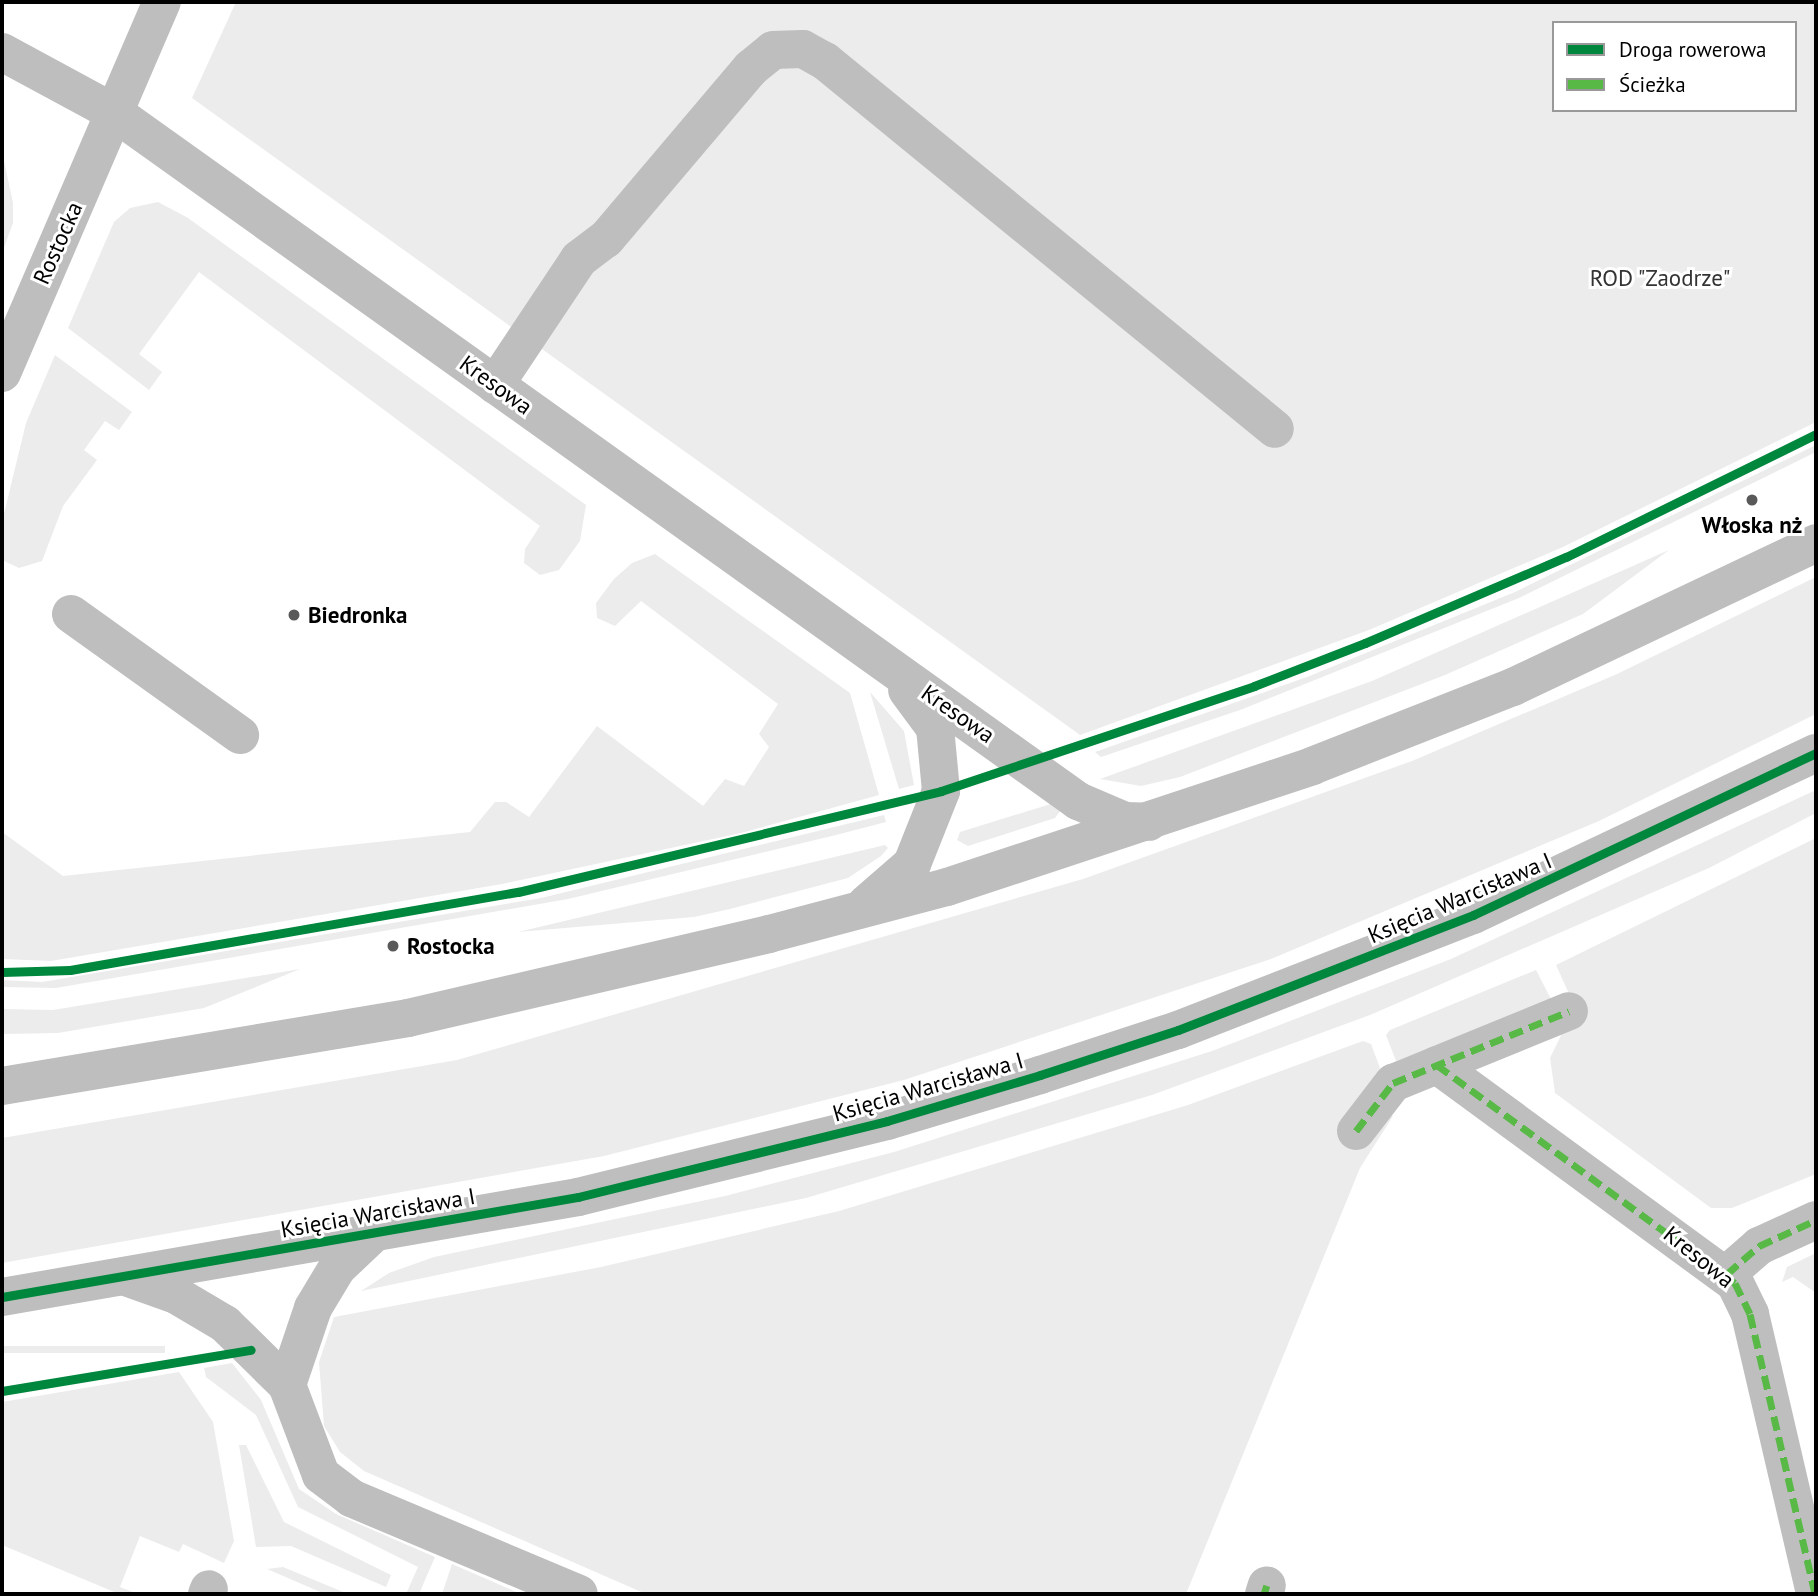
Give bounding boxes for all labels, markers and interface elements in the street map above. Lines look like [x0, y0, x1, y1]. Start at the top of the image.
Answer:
legend [1552, 21, 1797, 112]
text: Droga rowerowa [1619, 36, 1766, 63]
text: Ścieżka [1619, 71, 1686, 98]
street label: Rostocka [28, 198, 88, 288]
park label: ROD "Zaodrze" [1589, 264, 1731, 292]
street label: Kresowa [454, 349, 538, 421]
marker: Włoska nż [1744, 492, 1760, 508]
place label: Włoska nż [1702, 511, 1802, 539]
place label: Biedronka [308, 601, 408, 629]
marker: Biedronka [286, 607, 302, 623]
street label: Kresowa [916, 679, 1000, 749]
street label: Księcia Warcisława I [1364, 847, 1556, 949]
place label: Rostocka [407, 932, 495, 960]
marker: Rostocka [385, 938, 401, 954]
street label: Księcia Warcisława I [829, 1047, 1027, 1127]
street label: Księcia Warcisława I [278, 1182, 478, 1244]
street label: Kresowa [1658, 1220, 1740, 1294]

